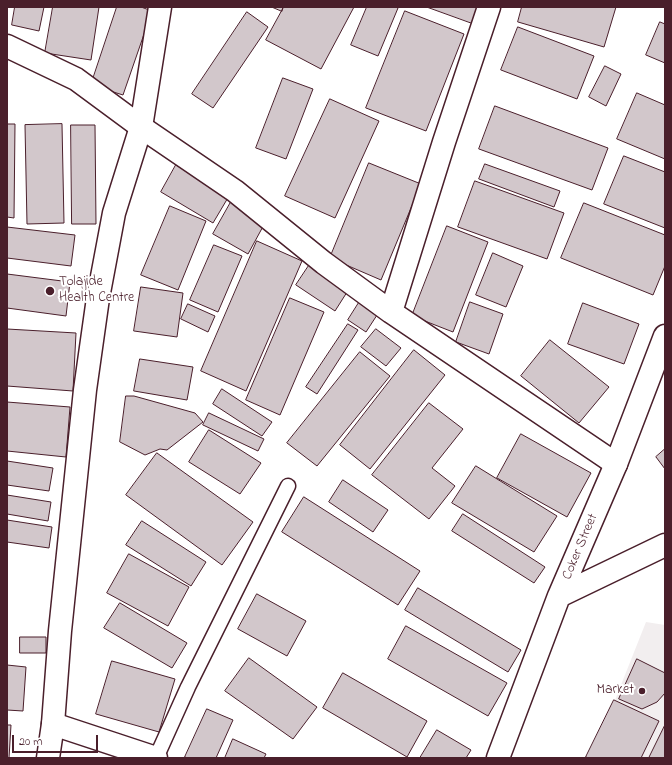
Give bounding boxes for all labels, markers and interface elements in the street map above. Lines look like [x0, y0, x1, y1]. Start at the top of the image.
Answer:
place label: Tolajide Health Centre [59, 275, 134, 308]
marker: Tolajide Health Centre [44, 285, 56, 297]
street label: Coker Street [560, 511, 602, 583]
place label: Market [596, 683, 634, 699]
marker: Market [637, 686, 647, 696]
scale bar [14, 727, 100, 753]
text: 20 m [19, 733, 42, 751]

